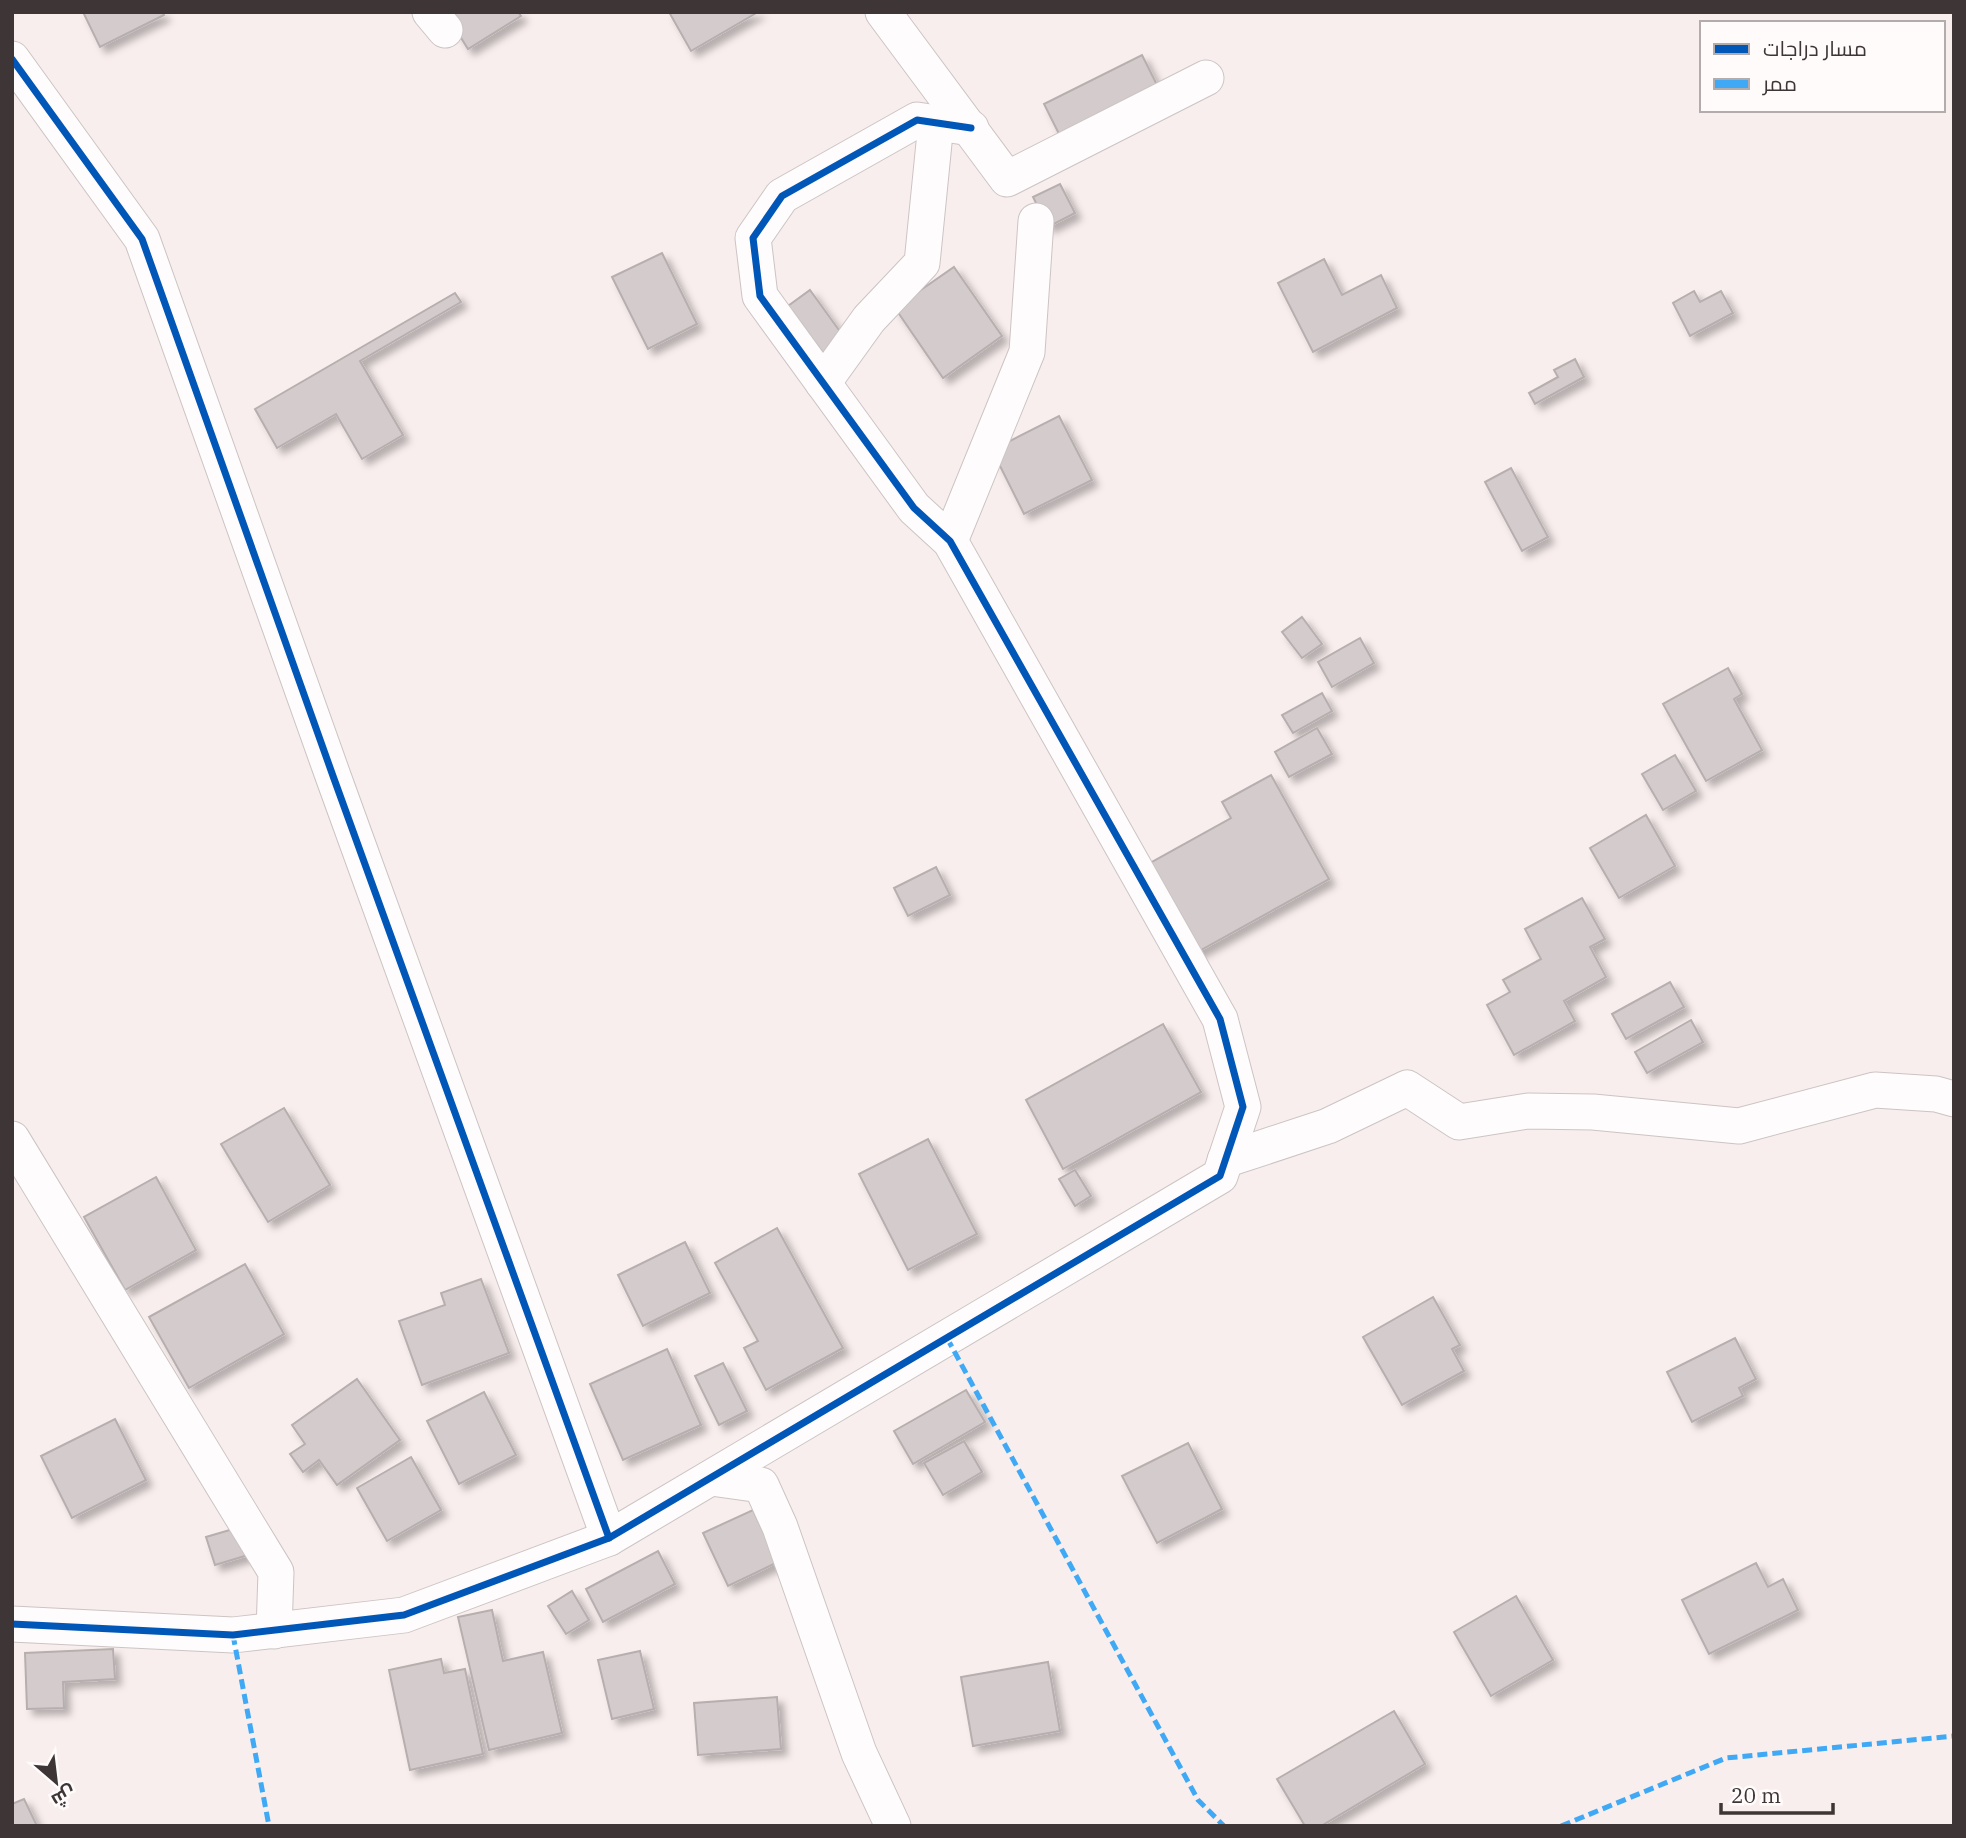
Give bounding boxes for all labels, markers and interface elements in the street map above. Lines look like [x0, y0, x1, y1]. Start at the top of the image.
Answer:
legend [1700, 21, 1945, 112]
text: مسار دراجات [1763, 34, 1867, 62]
text: ممر [1762, 69, 1797, 97]
north arrow [21, 1747, 91, 1817]
scale bar [1721, 1772, 1833, 1816]
text: ش [48, 1781, 80, 1813]
text: 20 m [1731, 1781, 1781, 1809]

